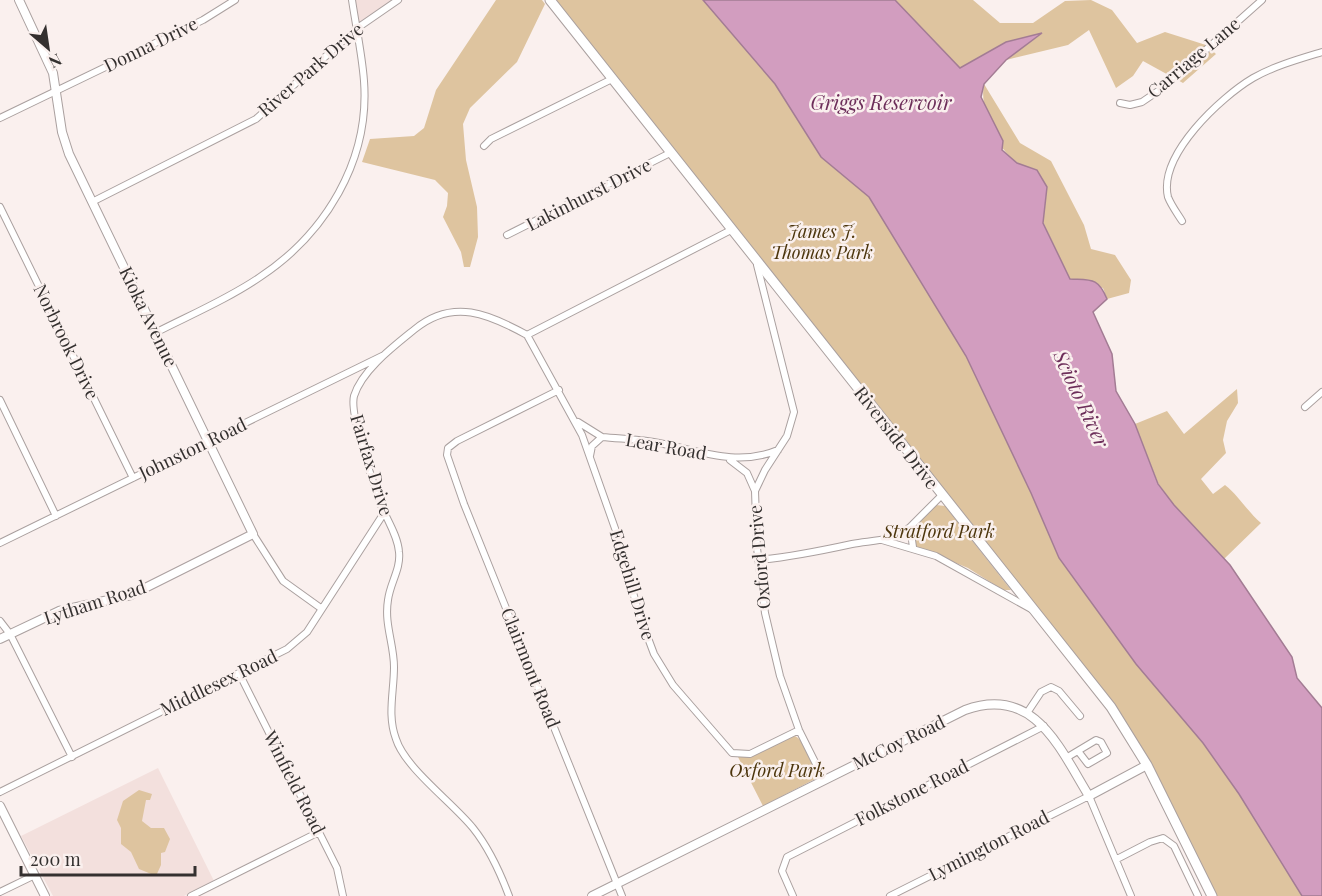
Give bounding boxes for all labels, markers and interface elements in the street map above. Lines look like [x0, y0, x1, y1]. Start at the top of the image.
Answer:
street label: Donna Drive [100, 11, 202, 77]
street label: Carriage Lane [1142, 11, 1245, 103]
street label: River Park Drive [253, 17, 368, 122]
north arrow [18, 18, 78, 78]
text: N [45, 50, 66, 74]
water label: Griggs Reservoir [811, 88, 953, 115]
street label: Lakinhurst Drive [522, 152, 655, 236]
park label: James J. Thomas Park [771, 219, 873, 264]
street label: Kioka Avenue [114, 263, 183, 371]
street label: Norbrook Drive [29, 280, 105, 403]
water label: Scioto River [1048, 345, 1117, 453]
street label: Riverside Drive [849, 381, 944, 494]
street label: Johnston Road [134, 411, 251, 485]
street label: Fairfax Drive [345, 411, 399, 518]
street label: Lear Road [624, 427, 709, 465]
street label: Oxford Drive [742, 504, 776, 610]
park label: Stratford Park [882, 519, 995, 543]
street label: Edgehill Drive [605, 526, 661, 643]
street label: Lytham Road [41, 574, 149, 630]
street label: Clairmont Road [496, 604, 566, 732]
street label: Middlesex Road [156, 643, 282, 721]
street label: McCoy Road [848, 709, 949, 775]
street label: Winfield Road [258, 726, 331, 839]
street label: Folkstone Road [851, 753, 973, 831]
park label: Oxford Park [729, 758, 825, 782]
street label: Lymington Road [924, 804, 1053, 886]
scale bar [21, 839, 195, 877]
text: 200 m [30, 847, 81, 871]

